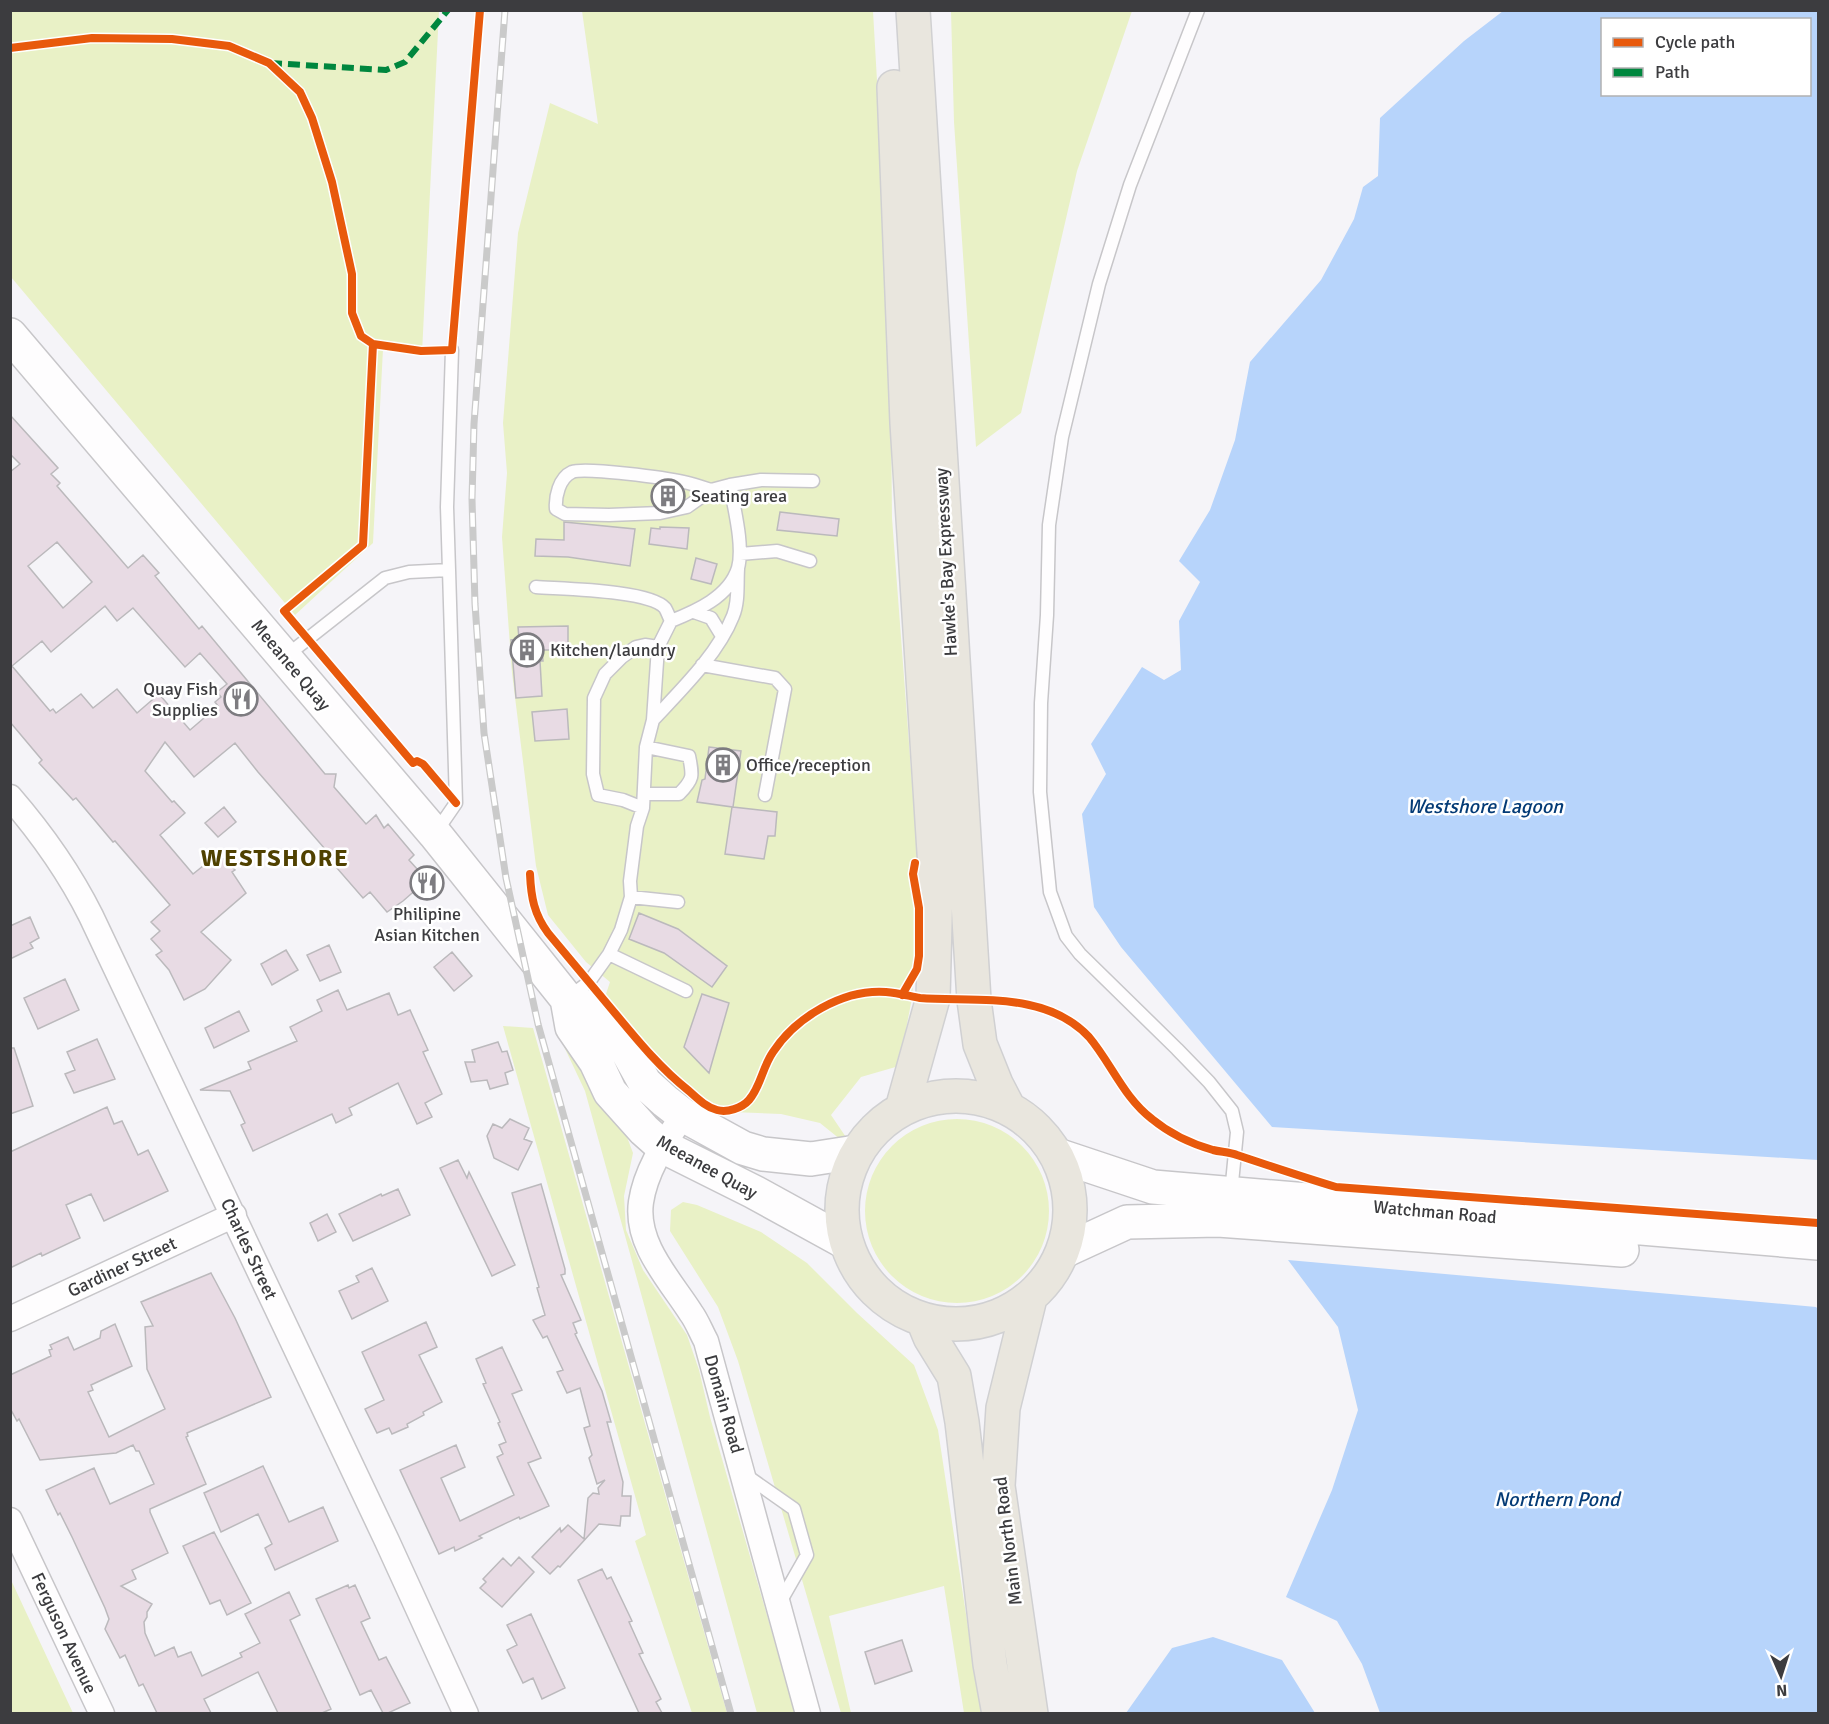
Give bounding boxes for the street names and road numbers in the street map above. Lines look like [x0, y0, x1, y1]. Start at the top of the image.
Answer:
street label: Hawke's Bay Expressway [930, 467, 962, 657]
street label: Meeanee Quay [246, 615, 336, 716]
street label: Meeanee Quay [653, 1130, 762, 1204]
street label: Charles Street [216, 1195, 282, 1303]
street label: Watchman Road [1372, 1196, 1498, 1228]
street label: Gardiner Street [64, 1232, 180, 1302]
street label: Domain Road [699, 1352, 749, 1456]
street label: Main North Road [989, 1475, 1027, 1607]
street label: Ferguson Avenue [26, 1569, 102, 1697]

